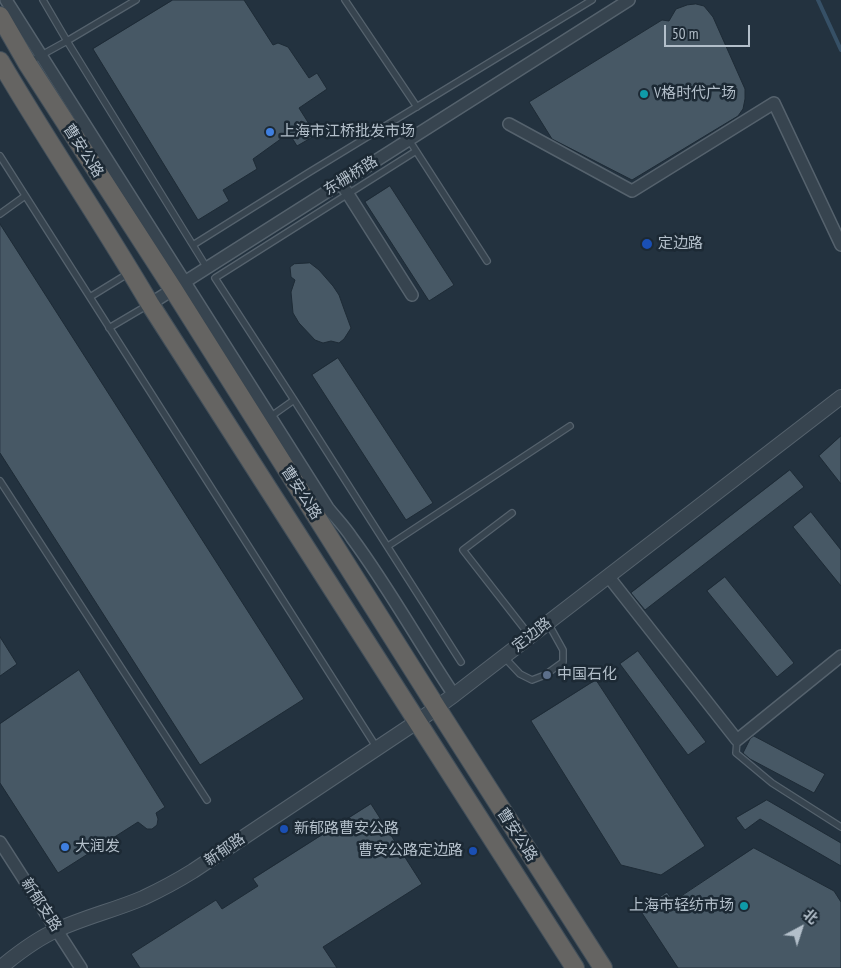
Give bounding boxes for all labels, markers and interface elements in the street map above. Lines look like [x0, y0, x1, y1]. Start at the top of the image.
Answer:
scale bar [666, 15, 752, 47]
text: 50 m [672, 24, 698, 43]
place label: V格时代广场 [654, 85, 736, 103]
marker: V格时代广场 [638, 88, 650, 100]
street label: 曹安公路 [59, 121, 107, 181]
place label: 上海市江桥批发市场 [280, 123, 415, 141]
marker: 上海市江桥批发市场 [264, 126, 276, 138]
street label: 东栅桥路 [321, 152, 381, 200]
place label: 定边路 [658, 235, 703, 253]
marker: 定边路 [640, 237, 654, 251]
street label: 曹安公路 [277, 463, 325, 523]
street label: 定边路 [509, 614, 555, 656]
place label: 中国石化 [557, 666, 617, 684]
marker: 中国石化 [541, 669, 553, 681]
street label: 曹安公路 [493, 805, 541, 865]
place label: 新郁路曹安公路 [294, 820, 399, 838]
marker: 新郁路曹安公路 [278, 823, 290, 835]
street label: 新郁路 [201, 830, 249, 870]
place label: 大润发 [75, 838, 120, 856]
marker: 大润发 [59, 841, 71, 853]
place label: 曹安公路定边路 [358, 842, 463, 860]
marker: 曹安公路定边路 [467, 845, 479, 857]
street label: 新郁支路 [17, 875, 65, 935]
place label: 上海市轻纺市场 [629, 897, 734, 915]
marker: 上海市轻纺市场 [738, 900, 750, 912]
north arrow [776, 903, 826, 953]
text: 北 [799, 905, 822, 928]

